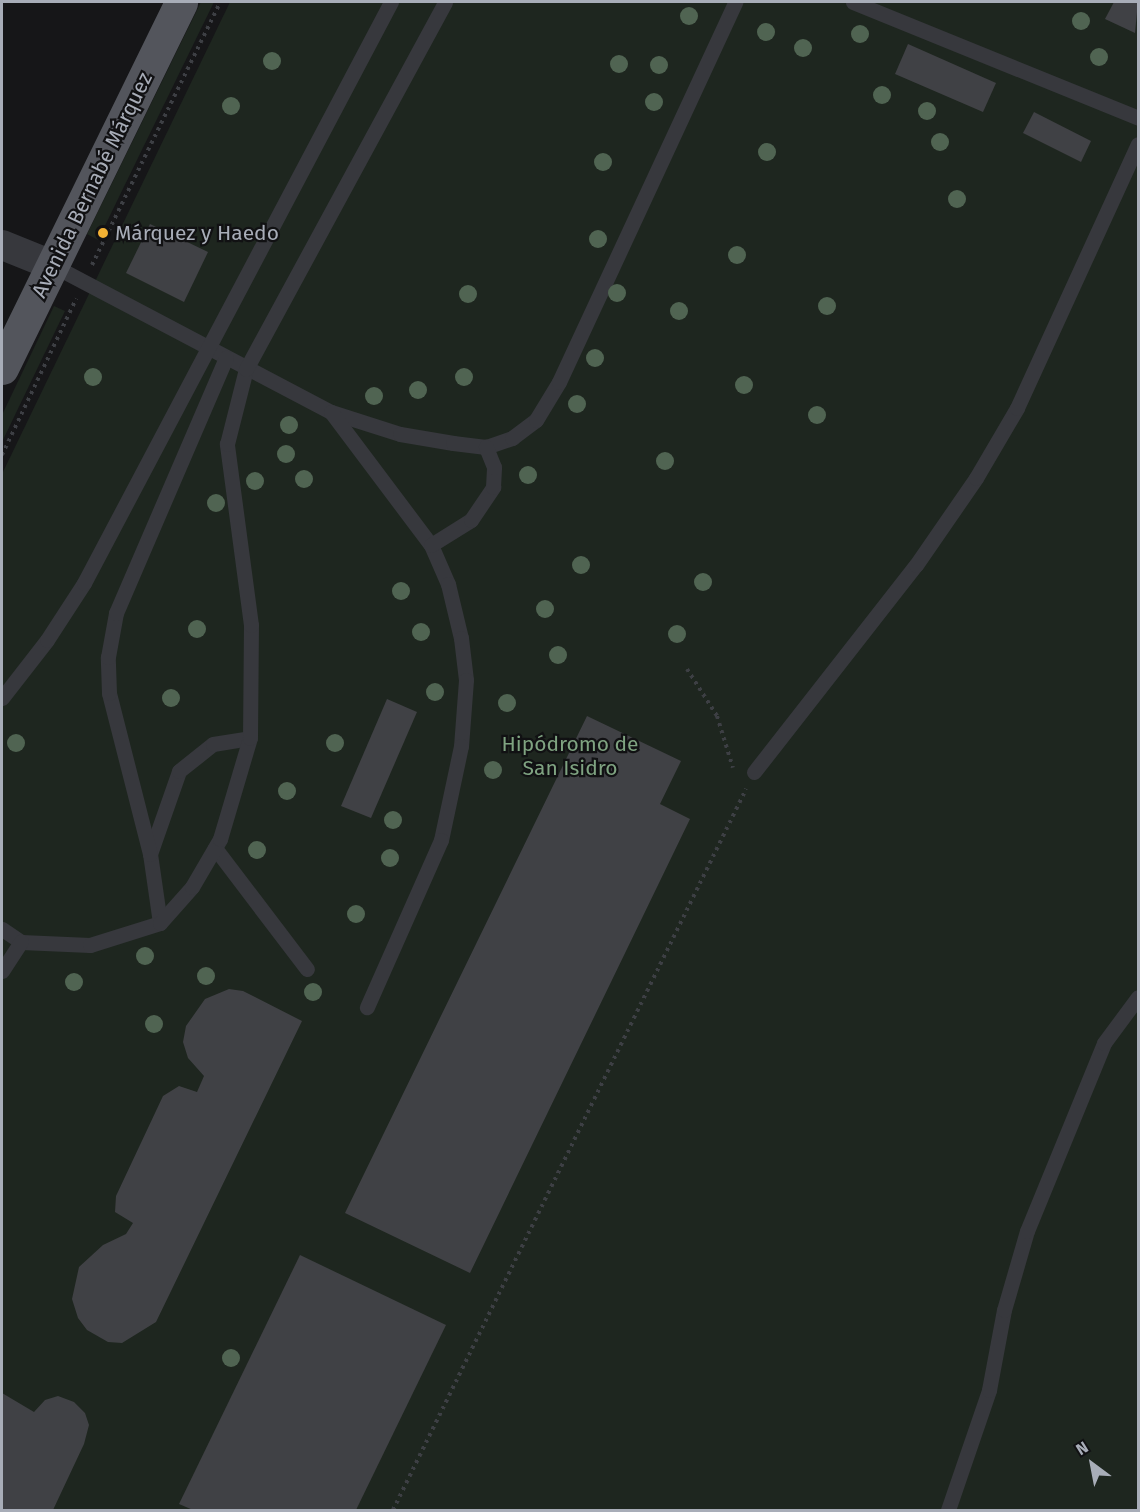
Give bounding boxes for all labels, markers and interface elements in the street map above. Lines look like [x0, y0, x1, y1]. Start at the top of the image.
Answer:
street label: Avenida Bernabé Márquez [26, 68, 158, 302]
place label: Márquez y Haedo [115, 220, 279, 246]
marker: Márquez y Haedo [96, 226, 110, 240]
park label: Hipódromo de San Isidro [501, 731, 639, 781]
north arrow [1062, 1434, 1122, 1494]
text: N [1073, 1437, 1092, 1459]

